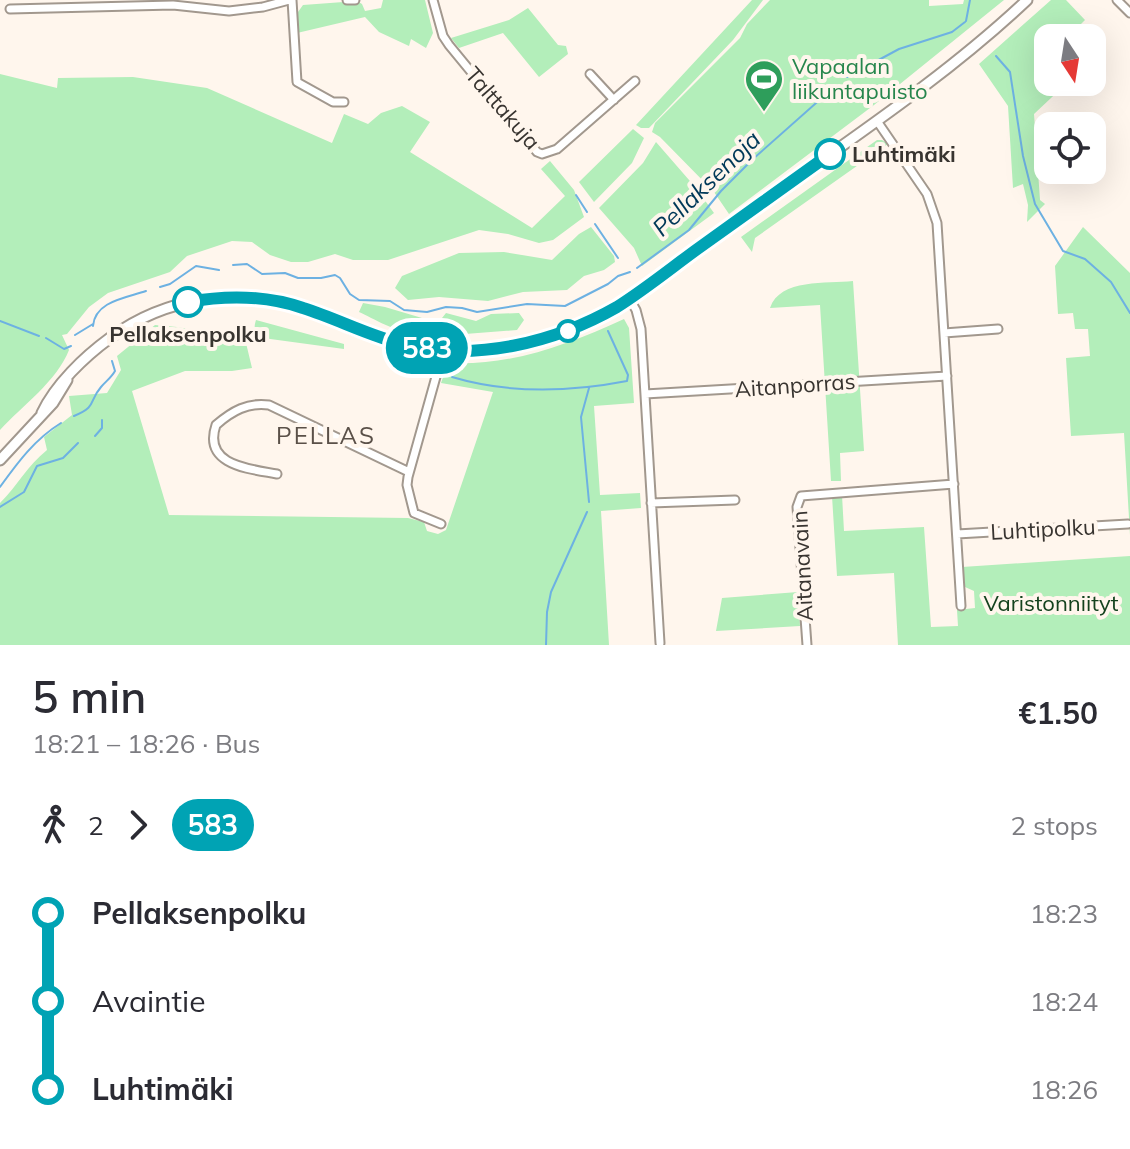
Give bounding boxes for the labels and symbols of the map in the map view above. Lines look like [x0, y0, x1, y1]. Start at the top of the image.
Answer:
north arrow [1034, 24, 1106, 96]
place label: Vapaalan liikuntapuisto [792, 52, 928, 105]
sports icon: Vapaalan liikuntapuisto [743, 58, 785, 113]
street label: Talttakuja [459, 61, 547, 155]
water label: Pellaksenoja [646, 124, 766, 242]
marker: Luhtimäki [815, 139, 845, 169]
place label: Luhtimäki [852, 140, 956, 168]
marker: Pellaksenpolku [173, 287, 203, 317]
place label: Pellaksenpolku [109, 320, 267, 348]
unlabelled marker [557, 320, 579, 342]
line badge: 583 [381, 322, 473, 374]
street label: Aitanporras [734, 367, 856, 403]
district label: PELLAS [276, 420, 376, 450]
street label: Aitanavain [785, 510, 819, 622]
street label: Luhtipolku [990, 512, 1096, 546]
park label: Varistonniityt [983, 589, 1119, 617]

